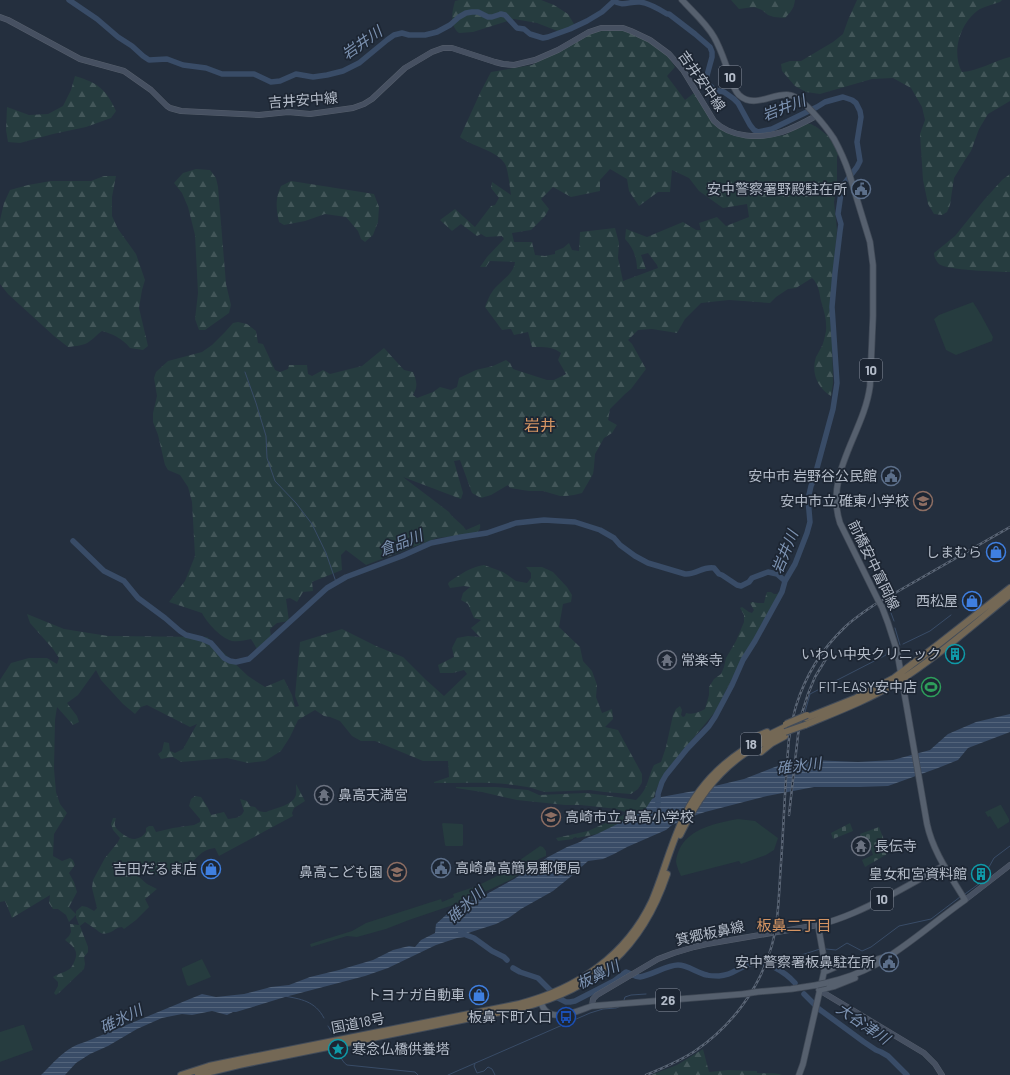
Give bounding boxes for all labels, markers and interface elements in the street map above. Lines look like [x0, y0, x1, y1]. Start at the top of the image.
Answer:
water label: 岩井川 [338, 21, 387, 62]
street label: 吉井安中線 [675, 47, 729, 114]
road number: 10 [719, 66, 741, 88]
street label: 吉井安中線 [267, 89, 338, 110]
water label: 岩井川 [759, 90, 810, 124]
public building icon: 安中警察署野殿駐在所 [850, 178, 872, 200]
place label: 安中警察署野殿駐在所 [707, 180, 847, 197]
road number: 10 [860, 359, 882, 381]
district label: 岩井 [524, 415, 556, 434]
public building icon: 安中市 岩野谷公民館 [880, 465, 902, 487]
place label: 安中市 岩野谷公民館 [748, 467, 877, 484]
school or university icon: 安中市立 碓東小学校 [912, 490, 934, 512]
place label: 安中市立 碓東小学校 [780, 492, 909, 509]
street label: 前橋安中富岡線 [845, 517, 904, 613]
water label: 倉品川 [376, 525, 427, 559]
water label: 岩井川 [767, 526, 802, 576]
shop icon: しまむら [985, 541, 1007, 563]
place label: しまむら [926, 543, 982, 560]
shop icon: 西松屋 [961, 590, 983, 612]
place label: 西松屋 [916, 592, 958, 609]
building icon: いわい中央クリニック [944, 643, 966, 665]
place label: いわい中央クリニック [801, 645, 941, 662]
temple icon: 常楽寺 [656, 649, 678, 671]
place label: 常楽寺 [681, 651, 723, 668]
sports icon: FIT-EASY安中店 [920, 676, 942, 698]
place label: FIT-EASY安中店 [819, 678, 917, 695]
road number: 18 [741, 733, 761, 755]
water label: 碓氷川 [775, 753, 824, 777]
temple icon: 鼻高天満宮 [313, 784, 335, 806]
place label: 鼻高天満宮 [338, 786, 408, 803]
school or university icon: 高崎市立 鼻高小学校 [540, 806, 562, 828]
place label: 高崎市立 鼻高小学校 [565, 808, 694, 825]
temple icon: 長伝寺 [850, 835, 872, 857]
place label: 長伝寺 [875, 837, 917, 854]
public building icon: 高崎鼻高簡易郵便局 [430, 857, 452, 879]
shop icon: 吉田だるま店 [200, 858, 222, 880]
place label: 高崎鼻高簡易郵便局 [455, 859, 581, 876]
place label: 吉田だるま店 [113, 860, 197, 877]
school or university icon: 鼻高こども園 [386, 861, 408, 883]
place label: 鼻高こども園 [299, 863, 383, 880]
building icon: 皇女和宮資料館 [970, 863, 992, 885]
place label: 皇女和宮資料館 [869, 865, 967, 882]
water label: 碓氷川 [443, 881, 489, 926]
road number: 10 [871, 888, 893, 910]
district label: 板鼻二丁目 [756, 916, 832, 934]
street label: 箕郷板鼻線 [674, 917, 746, 948]
public building icon: 安中警察署板鼻駐在所 [878, 951, 900, 973]
place label: 安中警察署板鼻駐在所 [735, 953, 875, 970]
water label: 板鼻川 [573, 955, 624, 992]
shop icon: トヨナガ自動車 [468, 984, 490, 1006]
place label: トヨナガ自動車 [367, 986, 465, 1003]
road number: 26 [656, 989, 680, 1011]
water label: 碓氷川 [96, 999, 147, 1036]
water label: 大谷津川 [834, 999, 895, 1049]
bus stop icon: 板鼻下町入口 [555, 1006, 577, 1028]
place label: 板鼻下町入口 [468, 1008, 552, 1025]
street label: 国道18号 [330, 1009, 386, 1036]
place icon: 寒念仏橋供養塔 [327, 1038, 349, 1060]
place label: 寒念仏橋供養塔 [352, 1040, 450, 1057]

